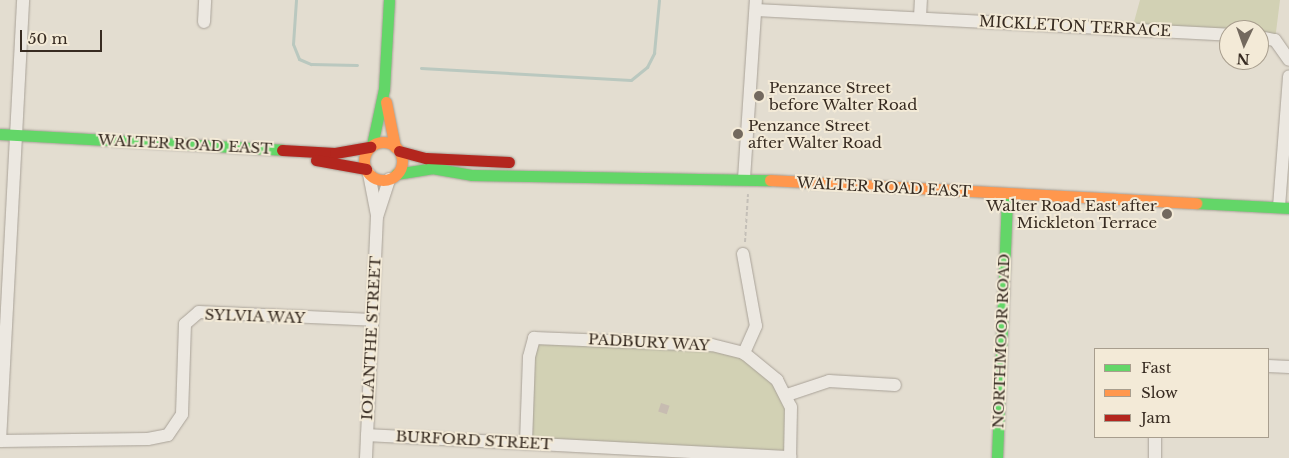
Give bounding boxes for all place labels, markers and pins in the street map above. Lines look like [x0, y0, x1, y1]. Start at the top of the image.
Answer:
place label: Penzance Street before Walter Road [769, 78, 918, 113]
marker: Penzance Street before Walter Road [753, 90, 765, 102]
place label: Penzance Street after Walter Road [748, 116, 883, 151]
marker: Penzance Street after Walter Road [732, 128, 744, 140]
place label: Walter Road East after Mickleton Terrace [986, 196, 1157, 231]
marker: Walter Road East after Mickleton Terrace [1161, 208, 1173, 220]

